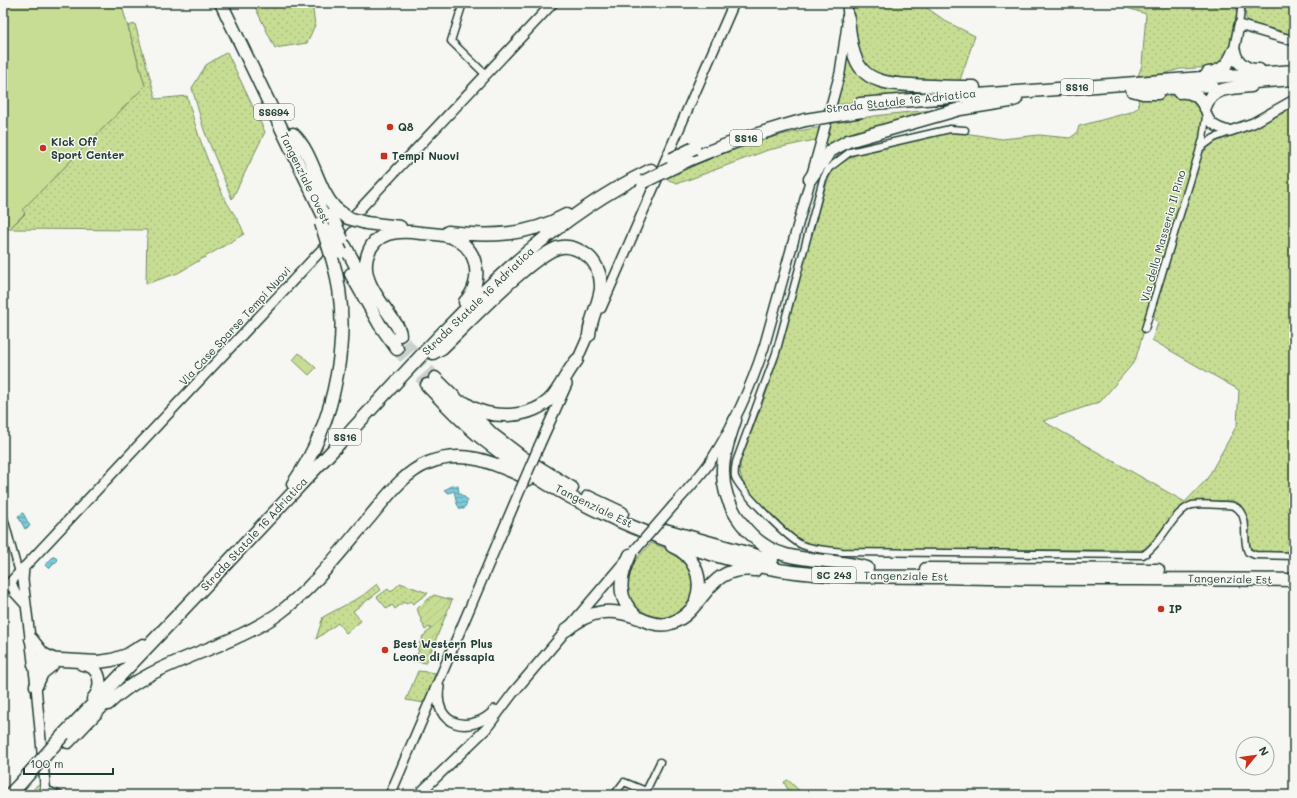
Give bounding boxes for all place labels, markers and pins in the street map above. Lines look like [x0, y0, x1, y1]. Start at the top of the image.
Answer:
place label: Q8 [398, 119, 414, 134]
marker: Q8 [385, 122, 395, 132]
place label: Kick Off Sport Center [51, 134, 125, 162]
marker: Kick Off Sport Center [38, 143, 48, 153]
place label: Tempi Nuovi [392, 148, 459, 163]
marker: Tempi Nuovi [379, 151, 389, 161]
place label: IP [1169, 601, 1183, 616]
marker: IP [1156, 604, 1166, 614]
place label: Best Western Plus Leone di Messapia [393, 636, 495, 664]
marker: Best Western Plus Leone di Messapia [380, 645, 390, 655]

